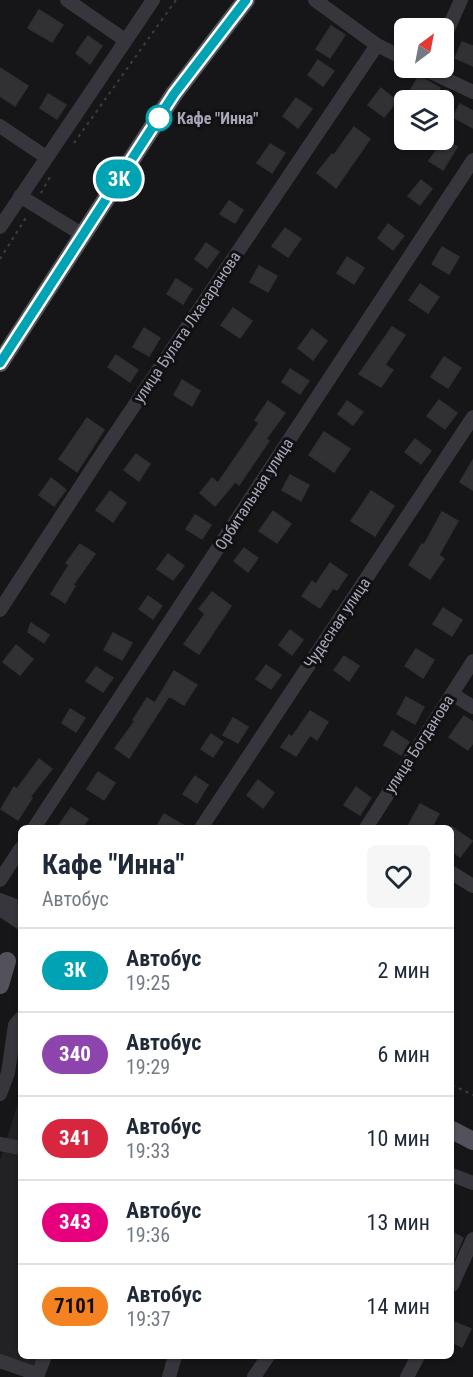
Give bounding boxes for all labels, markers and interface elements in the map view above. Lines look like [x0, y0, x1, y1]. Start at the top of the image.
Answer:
north arrow [394, 18, 454, 78]
map controls [394, 18, 454, 150]
button: layers [394, 90, 454, 150]
marker: Кафе "Инна" [146, 105, 172, 131]
place label: Кафе "Инна" [177, 109, 258, 128]
line badge: 3К [92, 160, 146, 198]
text: 3К [108, 167, 130, 191]
street label: улица Булата Лхасаранова [129, 248, 245, 406]
street label: Орбитальная улица [211, 435, 297, 553]
street label: Чудесная улица [300, 574, 374, 672]
street label: улица Богданова [380, 692, 458, 796]
button: heart [367, 845, 430, 908]
text: Кафе "Инна" [42, 848, 184, 881]
text: Автобус [42, 887, 109, 911]
text: Автобус [126, 946, 201, 971]
text: 3К [64, 958, 86, 982]
text: 2 мин [377, 958, 430, 983]
text: 19:25 [126, 971, 170, 995]
text: Автобус [126, 1030, 201, 1055]
text: 340 [59, 1042, 91, 1066]
text: 6 мин [377, 1042, 430, 1067]
text: 19:29 [126, 1055, 170, 1079]
text: Автобус [126, 1114, 201, 1139]
text: 341 [59, 1126, 91, 1150]
text: 10 мин [367, 1126, 430, 1151]
text: 19:33 [126, 1139, 170, 1163]
text: Автобус [126, 1198, 201, 1223]
text: 343 [59, 1210, 91, 1234]
text: 13 мин [367, 1210, 430, 1235]
text: 19:36 [126, 1223, 170, 1247]
text: Автобус [126, 1282, 202, 1307]
text: 7101 [54, 1294, 96, 1318]
text: 14 мин [367, 1294, 430, 1319]
text: 19:37 [126, 1307, 171, 1331]

